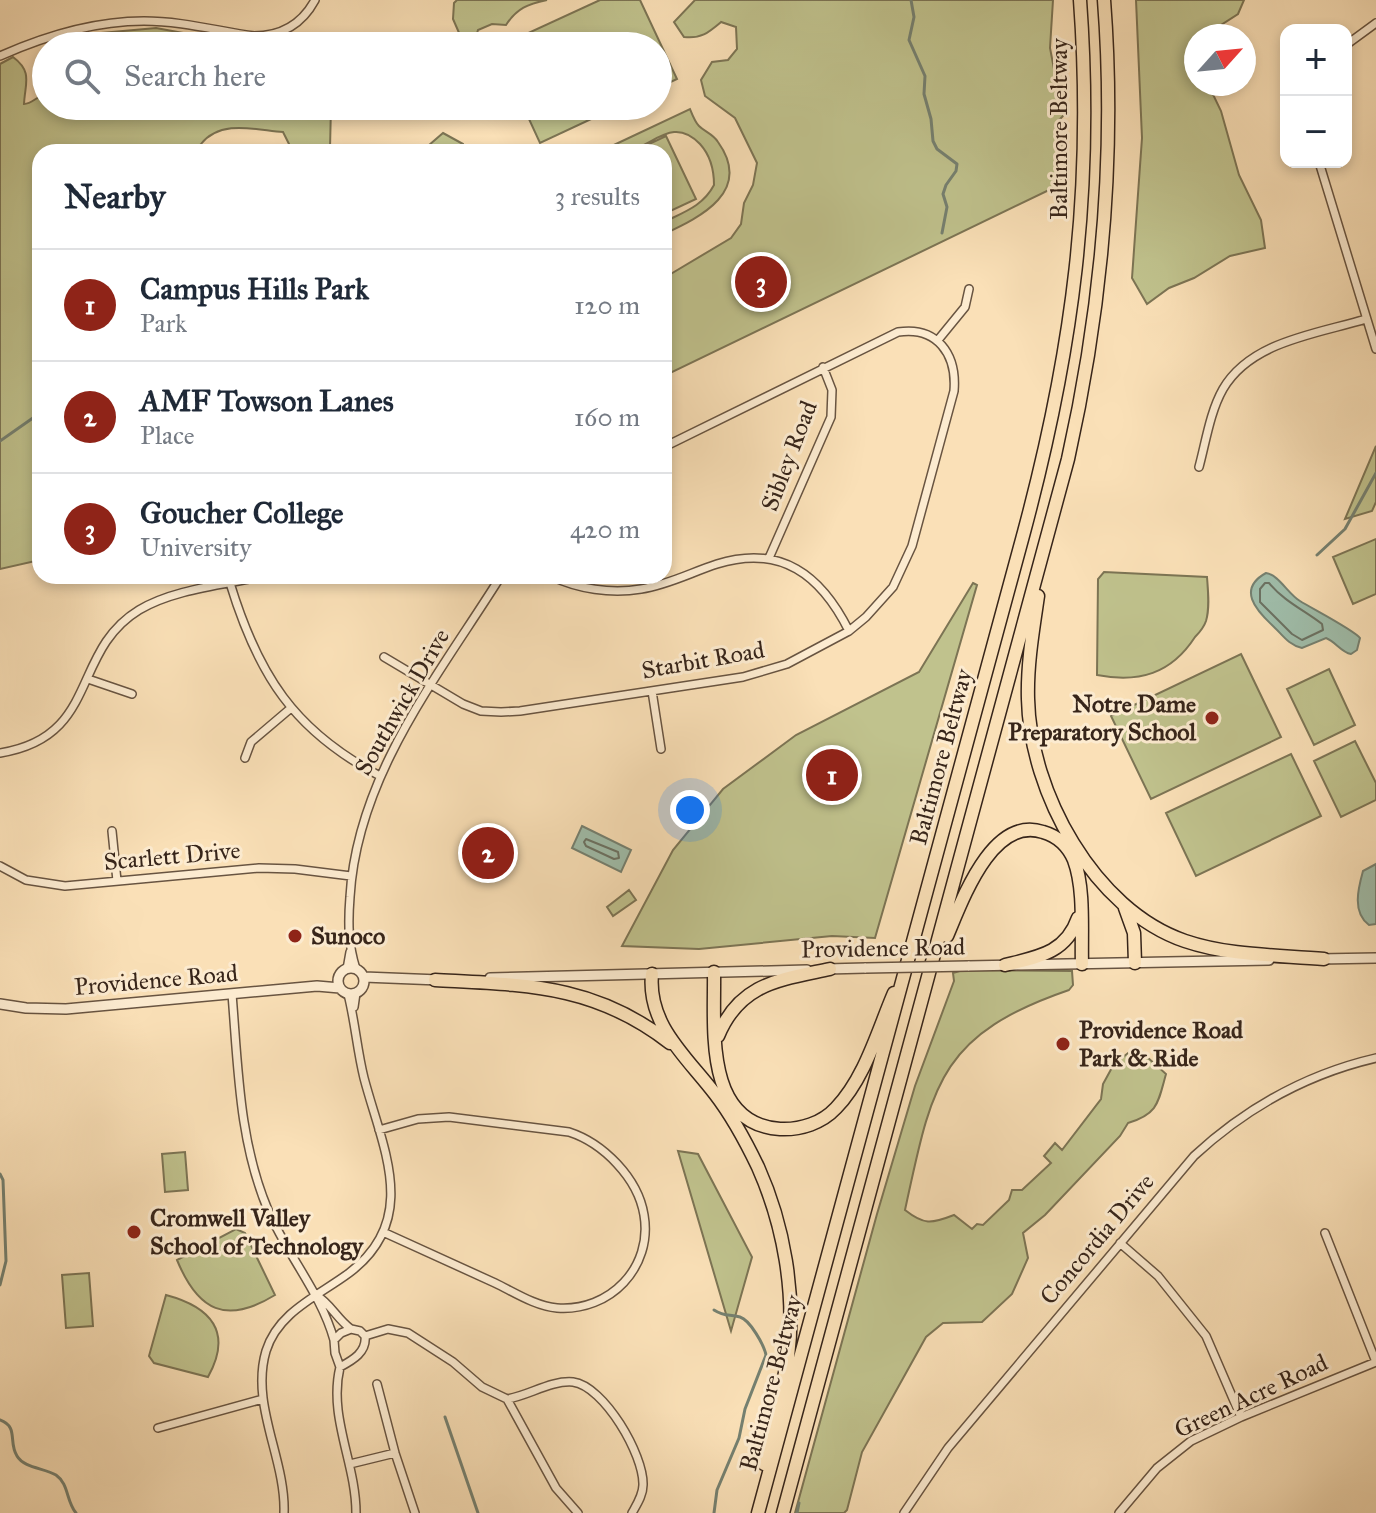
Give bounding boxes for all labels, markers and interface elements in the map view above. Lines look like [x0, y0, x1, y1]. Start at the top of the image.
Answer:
north arrow [1184, 24, 1256, 96]
map controls [1280, 24, 1352, 168]
button: + [1280, 24, 1352, 96]
search box [32, 32, 672, 120]
street label: Baltimore Beltway [1044, 38, 1074, 220]
icon: search [60, 54, 104, 98]
text: Search here [124, 58, 266, 94]
button: − [1280, 96, 1352, 168]
text: Nearby [64, 176, 166, 217]
text: 3 results [555, 180, 640, 212]
pin: 3 [735, 252, 787, 312]
text: Campus Hills Park [140, 271, 369, 307]
text: 1 [85, 289, 95, 321]
text: 120 m [574, 289, 640, 321]
text: Park [140, 307, 187, 339]
text: AMF Towson Lanes [140, 383, 394, 419]
street label: Sibley Road [754, 397, 824, 515]
text: 2 [84, 401, 96, 433]
text: 160 m [574, 401, 640, 433]
text: Place [140, 419, 195, 451]
text: Goucher College [140, 495, 343, 531]
text: 3 [85, 513, 95, 545]
text: 420 m [570, 513, 640, 545]
text: University [140, 531, 251, 563]
street label: Southwick Drive [348, 623, 456, 781]
street label: Starbit Road [639, 634, 767, 686]
street label: Baltimore Beltway [903, 665, 979, 848]
place label: Notre Dame Preparatory School [1008, 689, 1196, 747]
marker: Notre Dame Preparatory School [1203, 709, 1221, 727]
pin: 1 [806, 745, 858, 805]
your location [670, 790, 710, 830]
pin: 2 [462, 823, 514, 883]
street label: Scarlett Drive [102, 835, 242, 877]
place label: Sunoco [311, 921, 385, 951]
marker: Sunoco [286, 927, 304, 945]
street label: Providence Road [801, 932, 965, 964]
street label: Providence Road [73, 958, 239, 1002]
place label: Providence Road Park & Ride [1079, 1015, 1244, 1073]
marker: Providence Road Park & Ride [1054, 1035, 1072, 1053]
street label: Concordia Drive [1033, 1167, 1161, 1311]
place label: Cromwell Valley School of Technology [150, 1203, 365, 1261]
marker: Cromwell Valley School of Technology [125, 1223, 143, 1241]
street label: Baltimore Beltway [733, 1291, 809, 1474]
street label: Green Acre Road [1170, 1347, 1332, 1445]

